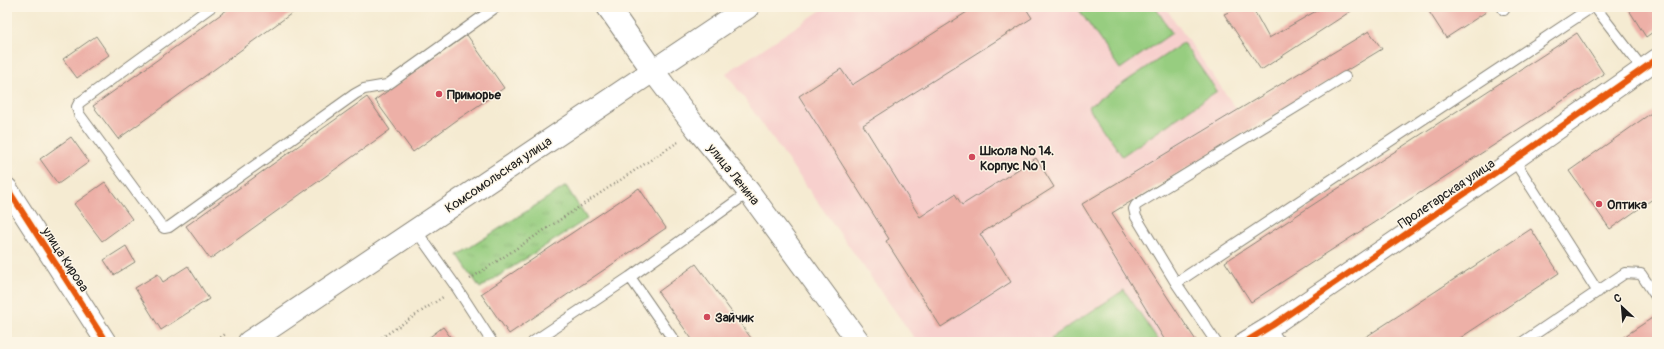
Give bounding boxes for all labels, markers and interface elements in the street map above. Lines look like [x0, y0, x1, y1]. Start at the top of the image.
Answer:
place label: Приморье [447, 87, 501, 103]
marker: Приморье [434, 89, 444, 99]
street label: Комсомольская улица [442, 133, 555, 217]
street label: улица Ленина [703, 140, 763, 209]
place label: Школа № 14. Корпус № 1 [979, 143, 1054, 174]
marker: Школа № 14. Корпус № 1 [967, 152, 977, 162]
street label: Пролетарская улица [1395, 155, 1498, 232]
place label: Оптика [1607, 197, 1647, 213]
marker: Оптика [1594, 199, 1604, 209]
street label: улица Кирова [38, 223, 92, 295]
north arrow [1602, 287, 1642, 327]
text: С [1612, 291, 1624, 306]
place label: Зайчик [715, 310, 754, 326]
marker: Зайчик [702, 312, 712, 322]

